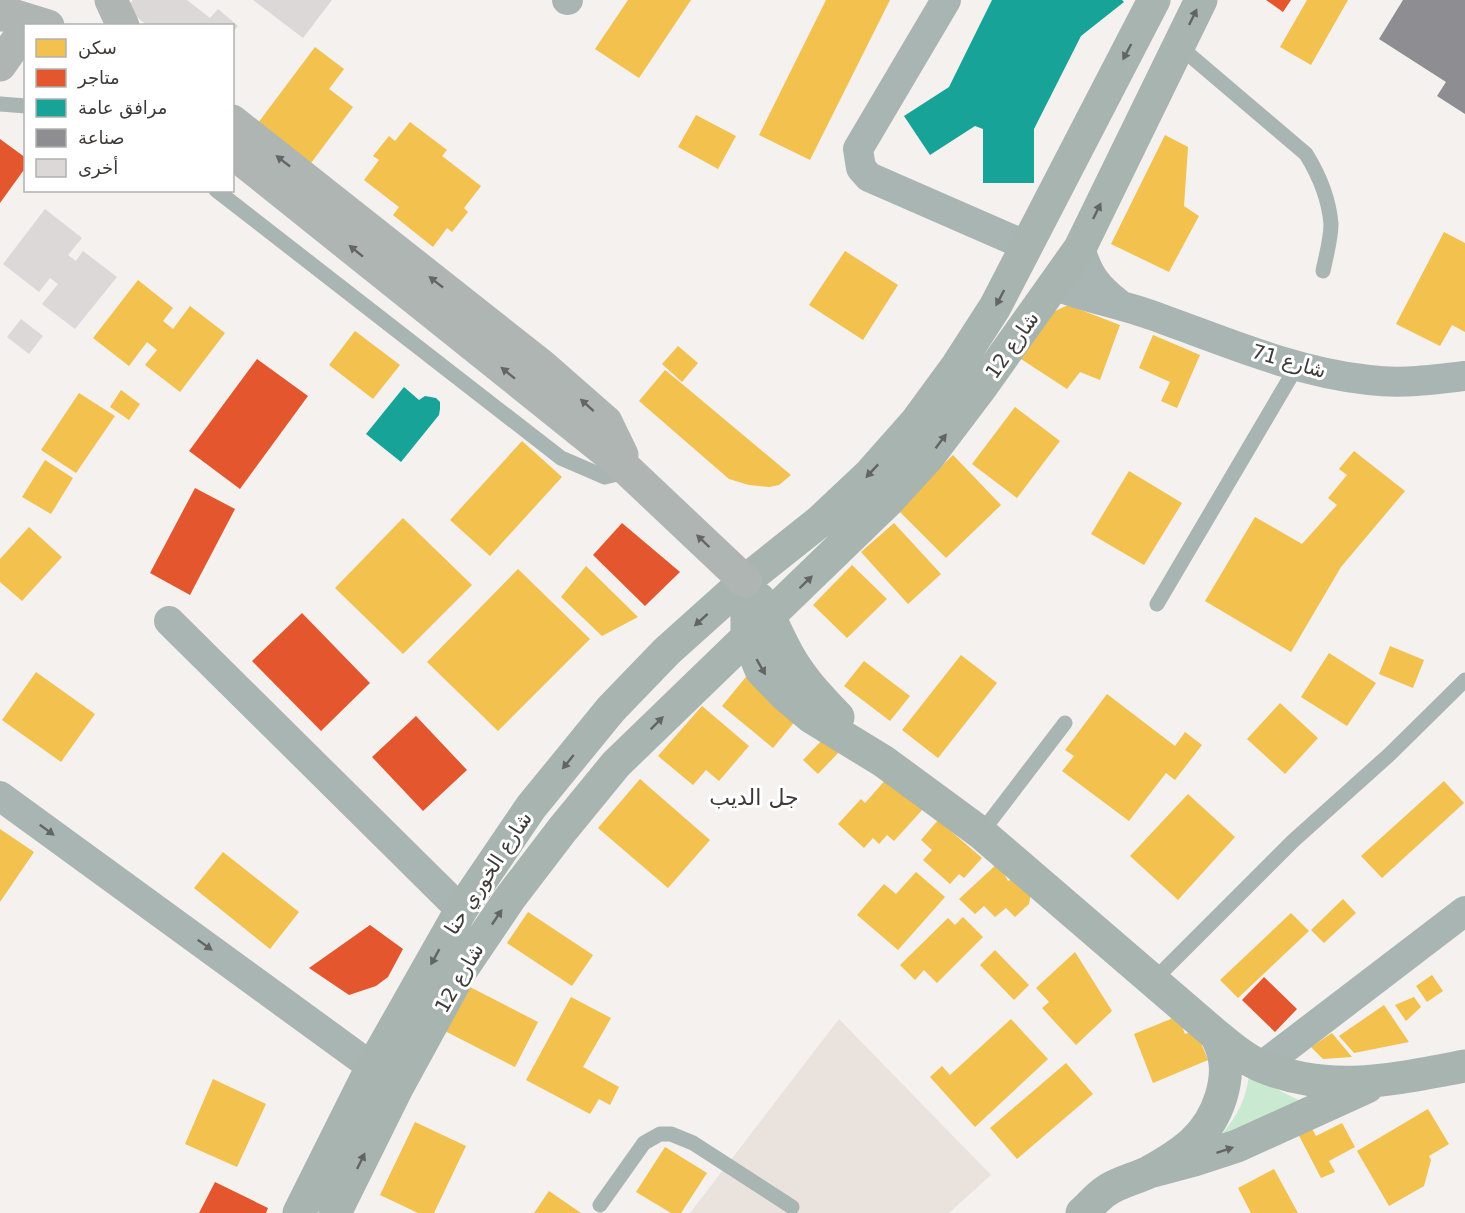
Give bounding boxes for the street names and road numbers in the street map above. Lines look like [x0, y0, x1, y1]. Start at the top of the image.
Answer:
street label: شارع 12 [980, 307, 1044, 383]
street label: شارع 71 [1249, 339, 1329, 383]
street label: شارع الخوري حنا [439, 807, 538, 940]
street label: شارع 12 [430, 939, 488, 1017]

